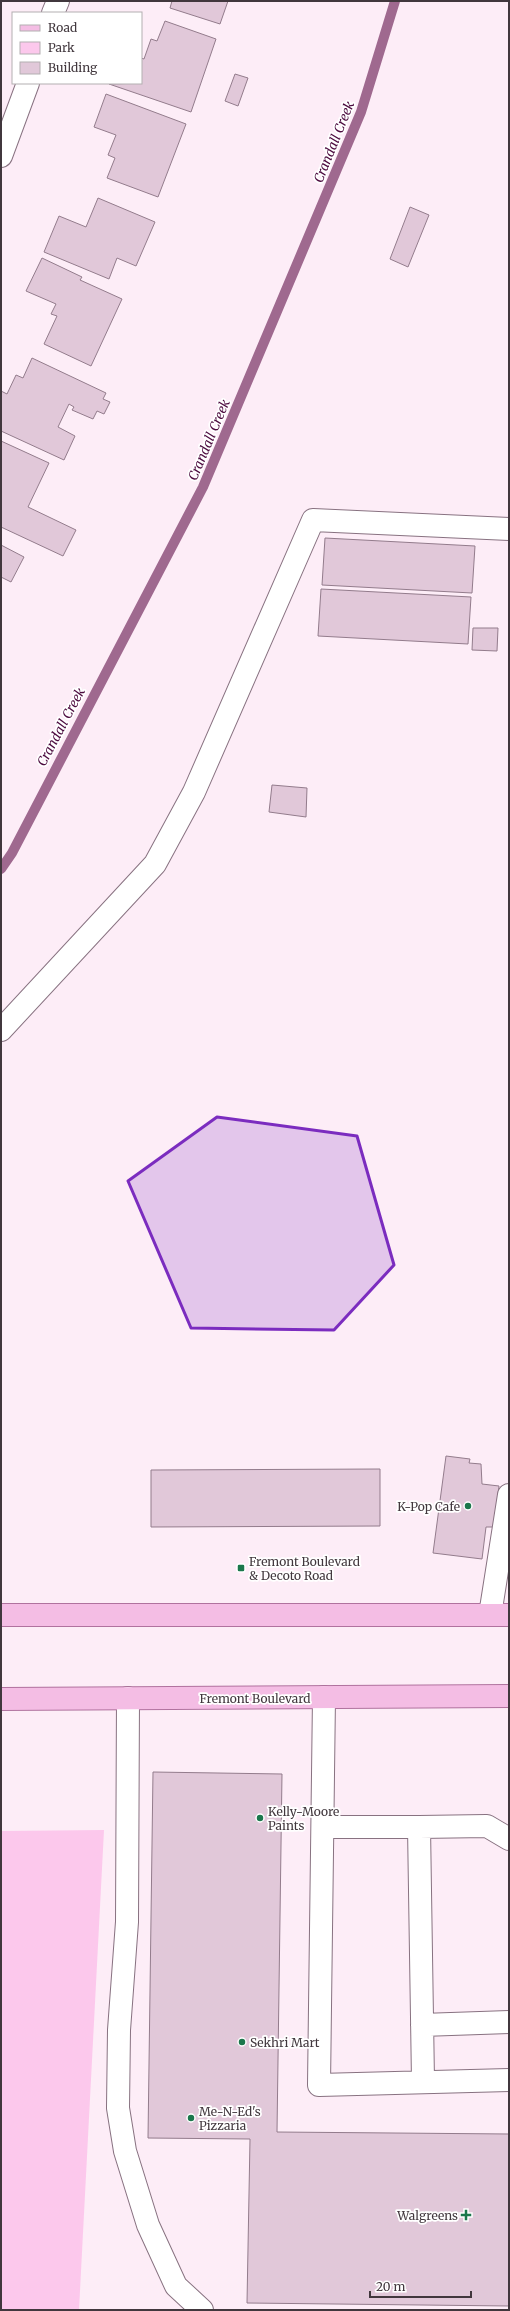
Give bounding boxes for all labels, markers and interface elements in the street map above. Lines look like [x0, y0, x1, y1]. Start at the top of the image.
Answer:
legend [12, 12, 142, 84]
text: Road [48, 20, 77, 35]
text: Park [48, 40, 75, 55]
text: Building [48, 60, 98, 75]
water label: Crandall Creek [310, 99, 358, 185]
water label: Crandall Creek [184, 397, 234, 483]
water label: Crandall Creek [33, 685, 89, 769]
place label: K-Pop Cafe [397, 1499, 460, 1514]
marker: K-Pop Cafe [463, 1501, 473, 1511]
place label: Fremont Boulevard & Decoto Road [249, 1554, 360, 1583]
marker: Fremont Boulevard & Decoto Road [236, 1563, 246, 1573]
street label: Fremont Boulevard [200, 1691, 310, 1706]
place label: Kelly-Moore Paints [268, 1804, 339, 1833]
marker: Kelly-Moore Paints [255, 1813, 265, 1823]
place label: Sekhri Mart [250, 2035, 320, 2050]
marker: Sekhri Mart [237, 2037, 247, 2047]
place label: Me-N-Ed's Pizzaria [199, 2104, 261, 2133]
marker: Me-N-Ed's Pizzaria [186, 2113, 196, 2123]
place label: Walgreens [396, 2208, 458, 2223]
marker: Walgreens [461, 2210, 471, 2220]
scale bar [370, 2273, 471, 2299]
text: 20 m [376, 2279, 405, 2294]

